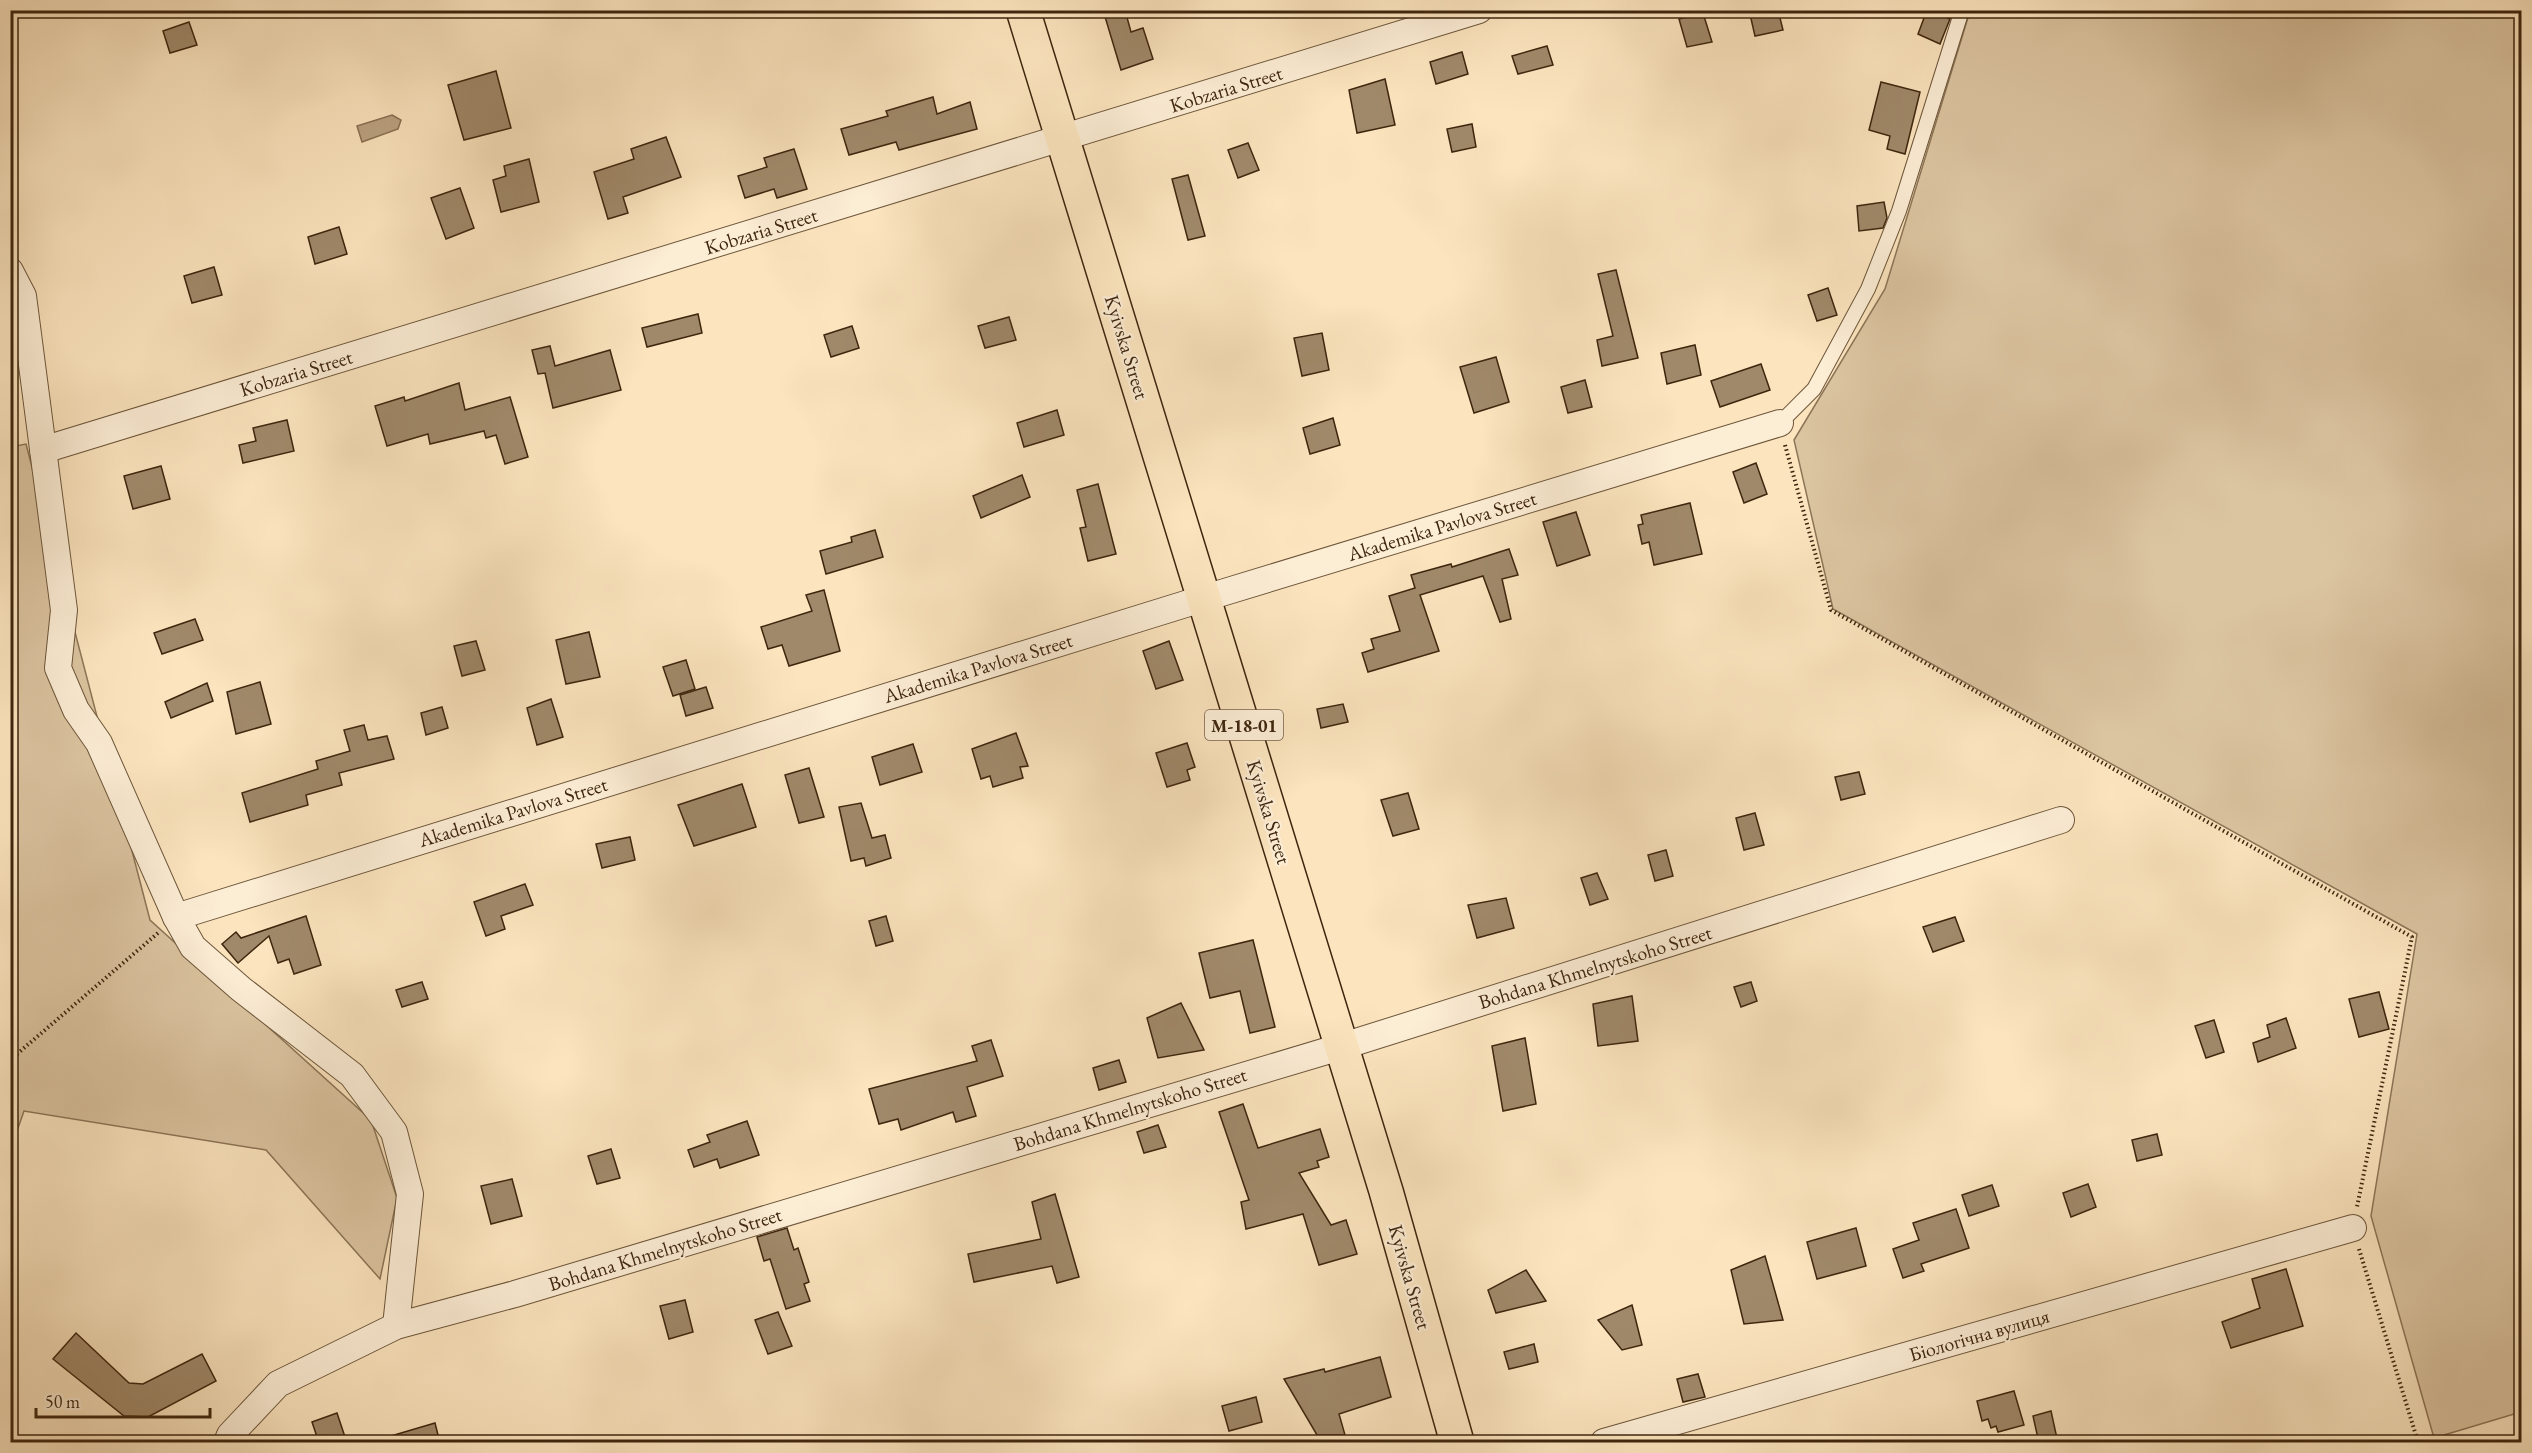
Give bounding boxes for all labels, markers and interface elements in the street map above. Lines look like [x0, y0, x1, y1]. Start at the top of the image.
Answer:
street label: Kobzaria Street [1166, 59, 1286, 118]
street label: Kobzaria Street [701, 201, 821, 260]
street label: Kyivska Street [1099, 292, 1155, 403]
street label: Kobzaria Street [236, 343, 356, 402]
street label: Akademika Pavlova Street [1343, 485, 1540, 567]
street label: Akademika Pavlova Street [879, 627, 1076, 709]
road number: М-18-01 [1205, 710, 1283, 740]
street label: Kyivska Street [1241, 757, 1297, 868]
street label: Akademika Pavlova Street [414, 771, 611, 853]
street label: Bohdana Khmelnytskoho Street [1475, 919, 1716, 1015]
street label: Bohdana Khmelnytskoho Street [1010, 1061, 1251, 1157]
street label: Bohdana Khmelnytskoho Street [545, 1201, 786, 1297]
street label: Kyivska Street [1383, 1222, 1438, 1333]
street label: Біологічна вулиця [1906, 1303, 2052, 1367]
scale bar [36, 1381, 210, 1419]
text: 50 m [45, 1390, 80, 1413]

